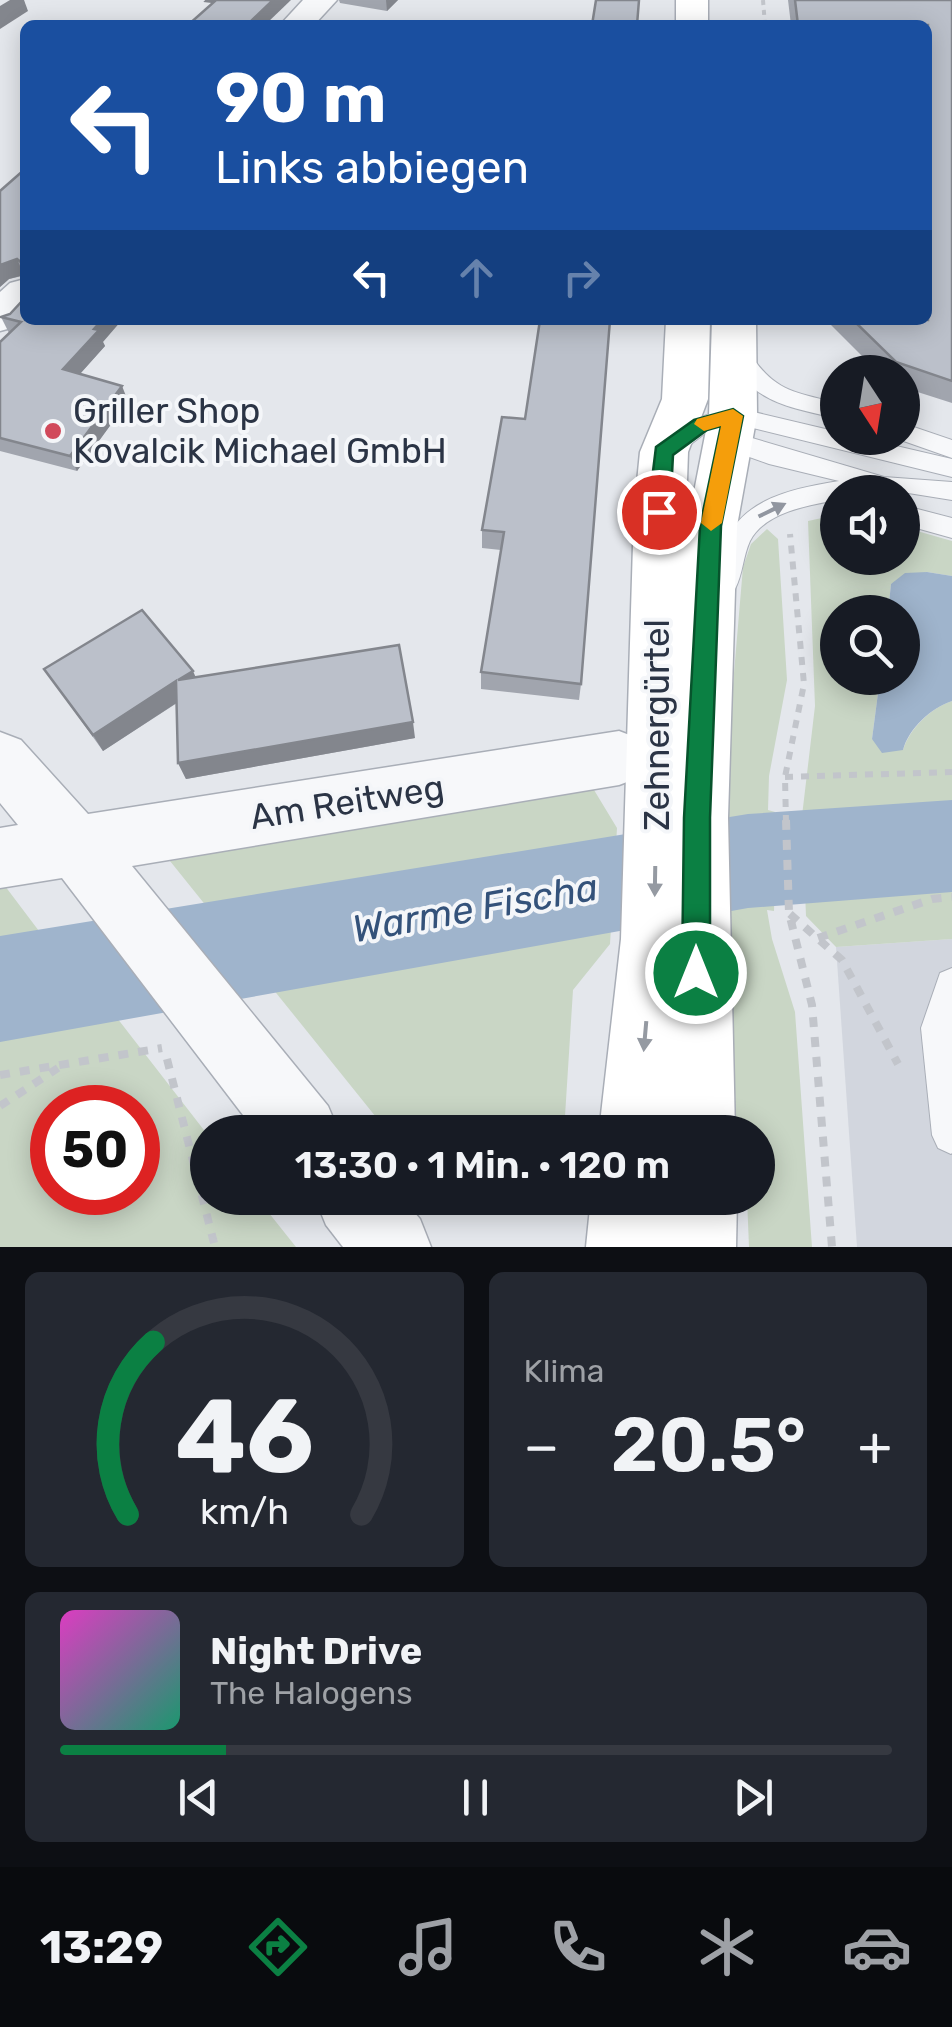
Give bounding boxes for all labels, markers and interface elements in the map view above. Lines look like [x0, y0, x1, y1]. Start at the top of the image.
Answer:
text: 90 m [215, 57, 387, 140]
icon: left [50, 60, 180, 190]
text: Links abbiegen [215, 141, 529, 194]
icon: left [344, 250, 399, 305]
icon: ahead [449, 250, 504, 305]
icon: right [554, 250, 609, 305]
north arrow [820, 355, 920, 455]
map controls [820, 355, 920, 695]
place label: Griller Shop Kovalcik Michael GmbH [73, 390, 447, 472]
marker: Griller Shop Kovalcik Michael GmbH [42, 420, 64, 442]
pin [617, 470, 702, 555]
button: sound [820, 475, 920, 575]
icon: arrive [632, 485, 687, 540]
one-way arrow [758, 502, 787, 519]
button: search [820, 595, 920, 695]
street label: Zehnergürtel [636, 619, 678, 831]
street label: Am Reitweg [247, 766, 447, 838]
water label: Warme Fischa [349, 864, 601, 952]
one-way arrow [647, 865, 663, 897]
position arrow [644, 921, 748, 1025]
one-way arrow [636, 1020, 652, 1052]
speed limit sign: 50 [30, 1085, 160, 1215]
text: 13:30 · 1 Min. · 120 m [295, 1142, 670, 1188]
text: Klima [524, 1352, 604, 1390]
text: 46 [175, 1375, 314, 1498]
text: 20.5° [611, 1401, 806, 1490]
text: − [524, 1414, 559, 1479]
text: + [858, 1414, 892, 1479]
text: km/h [200, 1491, 289, 1533]
text: Night Drive [210, 1628, 422, 1674]
text: The Halogens [210, 1674, 413, 1712]
icon: previous [171, 1770, 226, 1825]
icon: pause [448, 1770, 503, 1825]
icon: next [726, 1770, 781, 1825]
icon: directions [243, 1912, 313, 1982]
icon: music [393, 1912, 463, 1982]
icon: phone [543, 1912, 613, 1982]
icon: climate [692, 1912, 762, 1982]
icon: car [842, 1912, 912, 1982]
text: 13:29 [40, 1921, 163, 1974]

